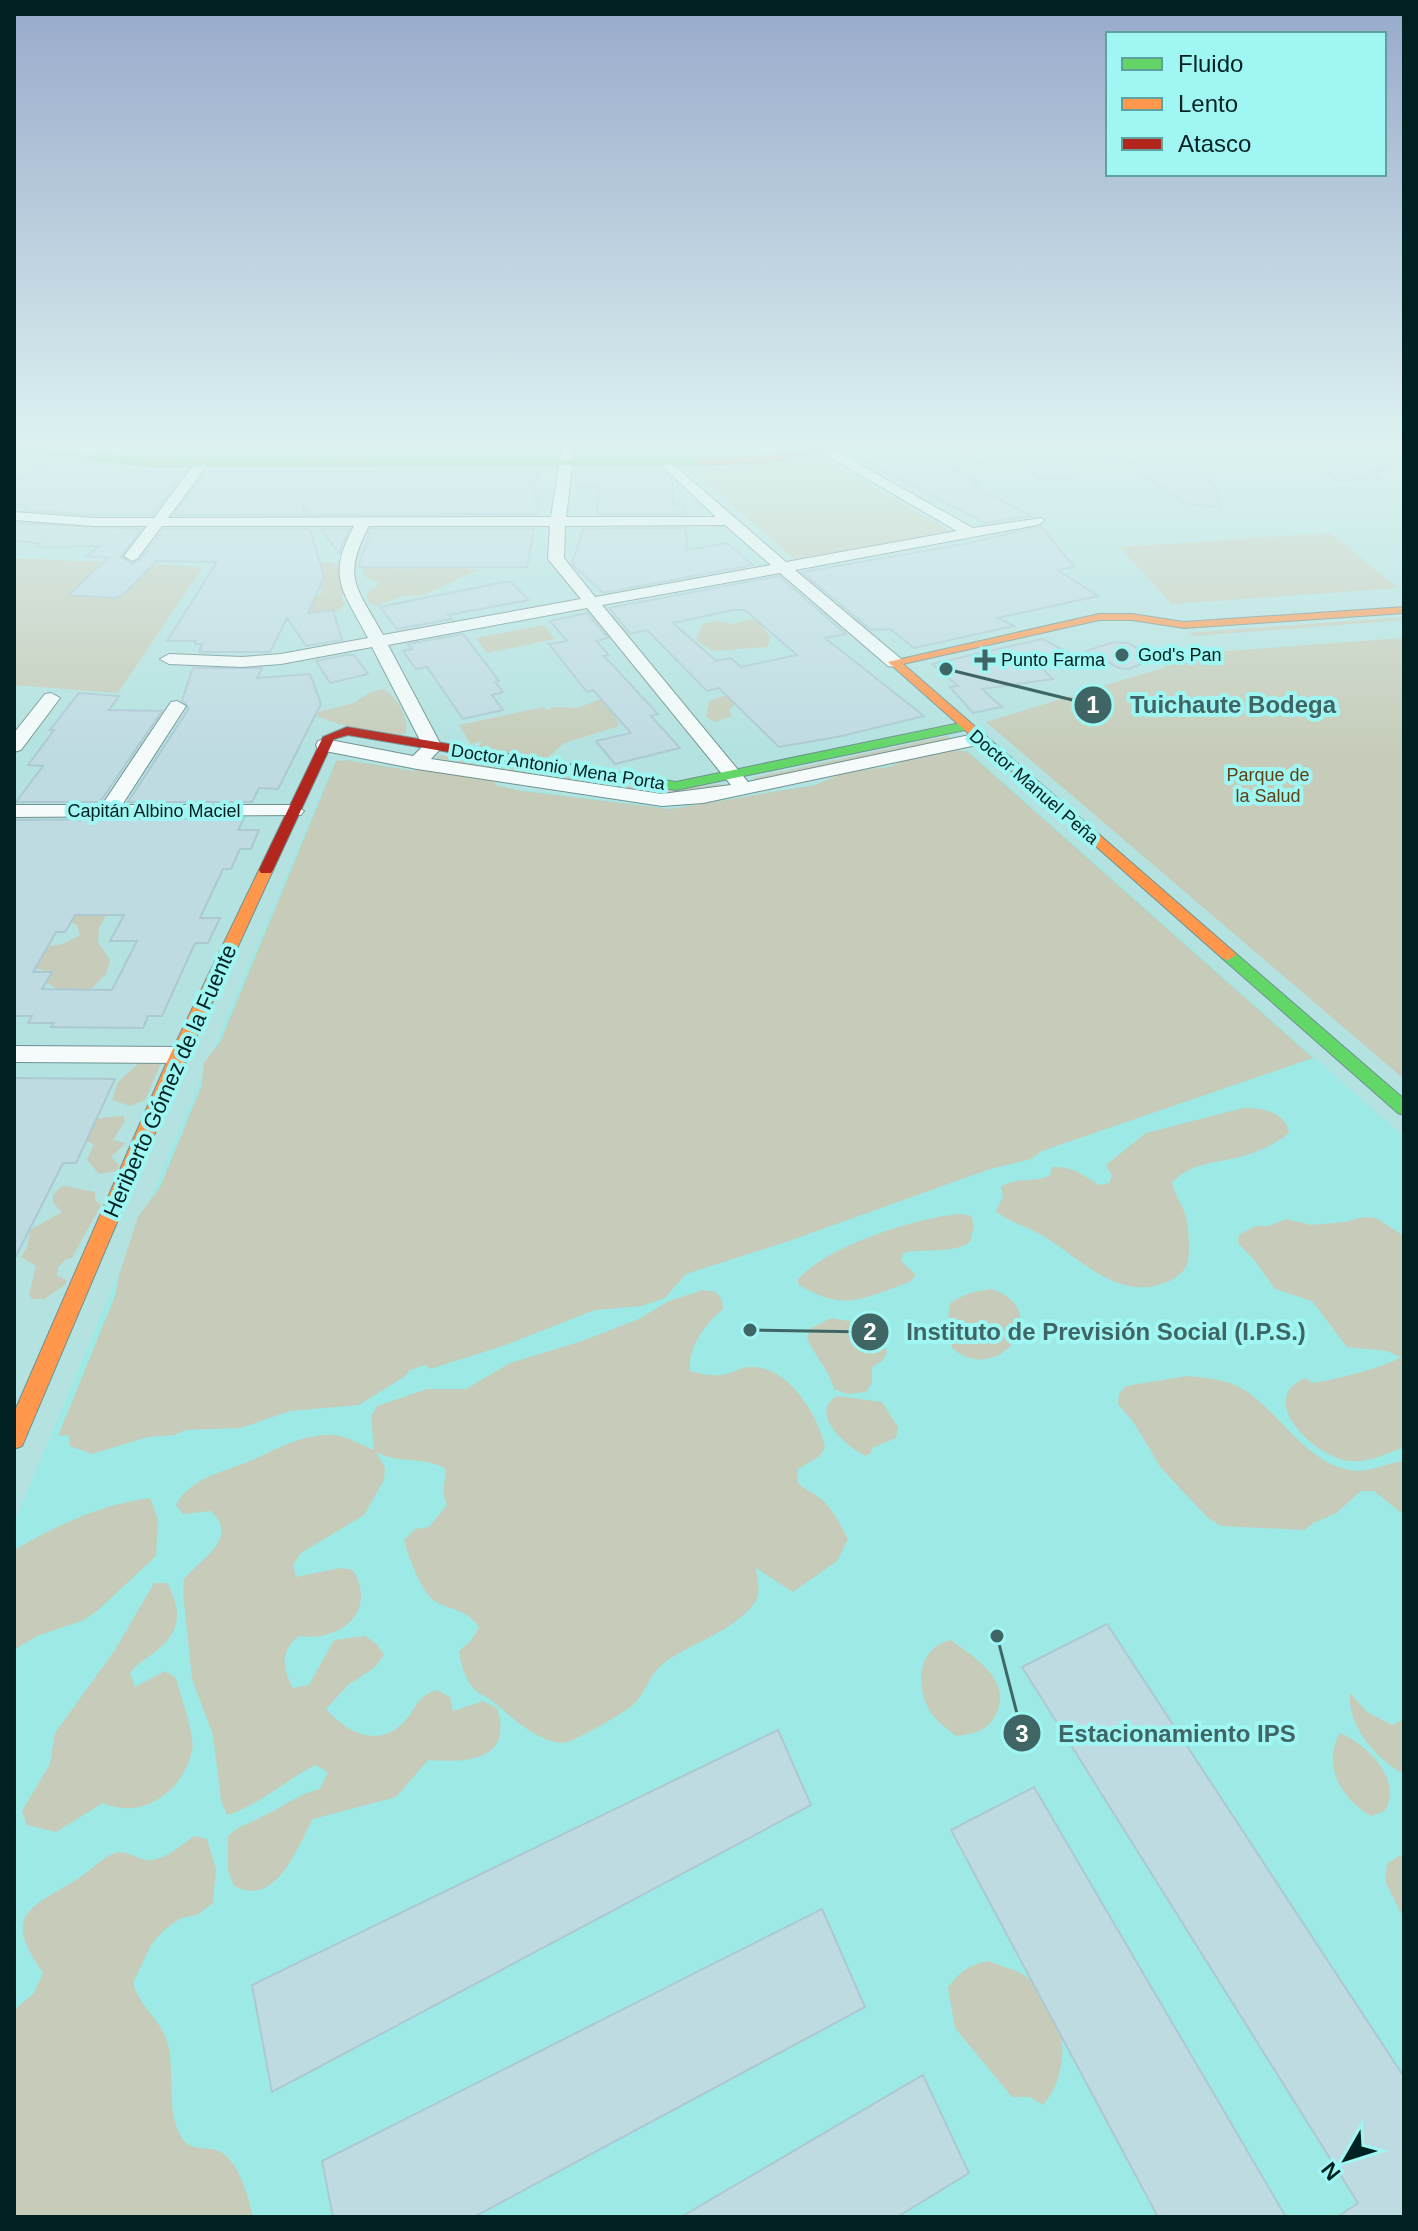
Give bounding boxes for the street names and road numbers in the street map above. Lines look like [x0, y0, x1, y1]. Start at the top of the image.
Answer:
street label: Doctor Manuel Peña [966, 726, 1103, 849]
street label: Doctor Antonio Mena Porta [450, 740, 667, 794]
street label: Capitán Albino Maciel [67, 801, 241, 821]
street label: Heriberto Gómez de la Fuente [98, 941, 242, 1221]

